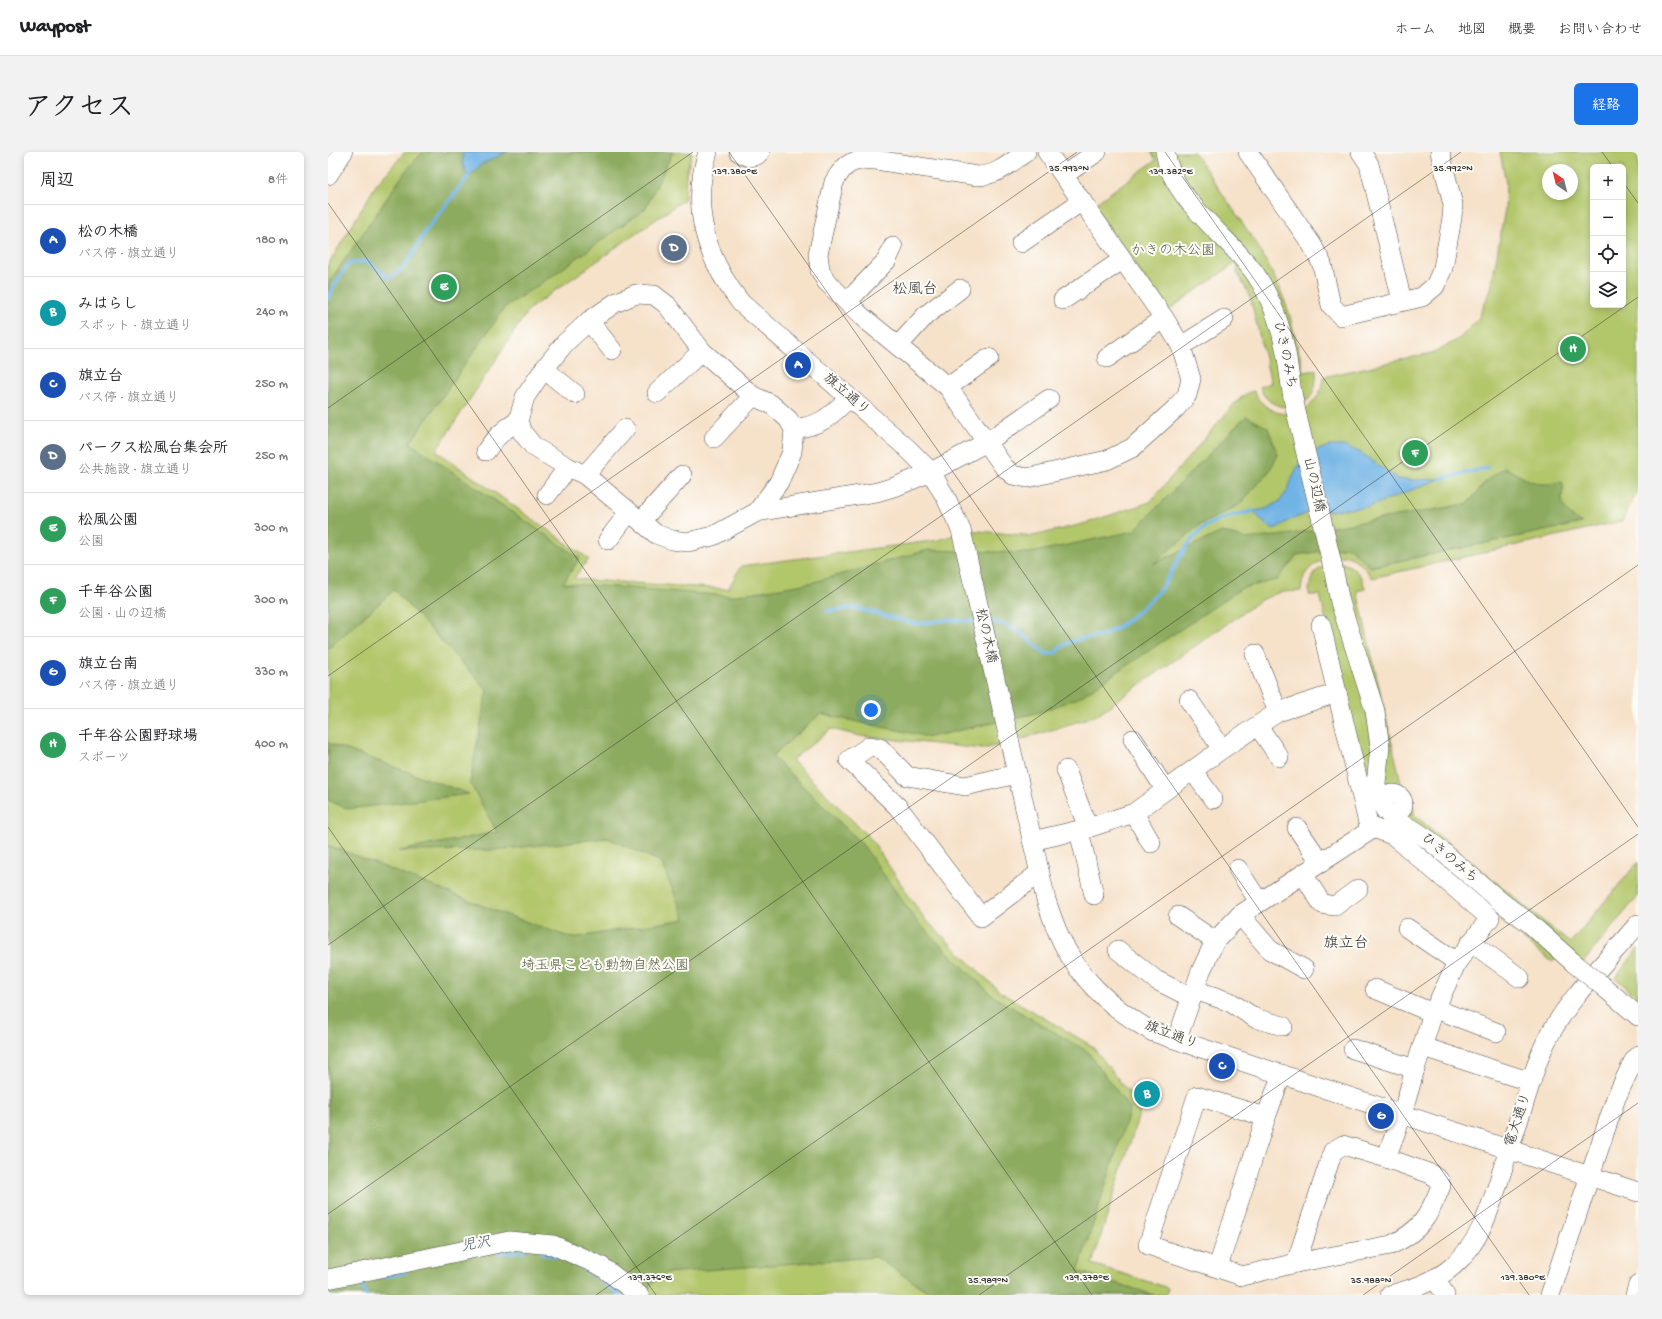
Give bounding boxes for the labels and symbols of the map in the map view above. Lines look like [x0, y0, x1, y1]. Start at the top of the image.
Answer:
text: 35.993°N [1048, 163, 1089, 175]
text: 35.992°N [1432, 163, 1473, 175]
north arrow [1542, 164, 1578, 200]
text: 139.380°E [712, 166, 758, 178]
text: 139.382°E [1148, 166, 1194, 178]
pin: D [661, 233, 687, 263]
park label: かきの木公園 [1131, 243, 1215, 260]
pin: E [431, 272, 457, 302]
district label: 松風台 [892, 280, 938, 299]
street label: ひきのみち [1268, 319, 1300, 391]
pin: H [1560, 334, 1586, 364]
pin: A [785, 350, 811, 380]
street label: 旗立通り [819, 370, 873, 420]
pin: F [1402, 438, 1428, 468]
street label: 山の辺橋 [1298, 456, 1328, 514]
street label: 松の木橋 [970, 607, 1000, 665]
your location [861, 700, 881, 720]
street label: ひきのみち [1417, 830, 1481, 888]
district label: 旗立台 [1323, 934, 1369, 953]
park label: 埼玉県こども動物自然公園 [521, 958, 689, 975]
street label: 旗立通り [1142, 1018, 1200, 1054]
pin: C [1209, 1051, 1235, 1081]
pin: B [1134, 1079, 1160, 1109]
street label: 電大通り [1502, 1091, 1536, 1149]
pin: G [1368, 1101, 1394, 1131]
water label: 児沢 [460, 1233, 493, 1256]
text: 139.376°E [627, 1272, 673, 1284]
text: 139.378°E [1064, 1272, 1110, 1284]
text: 139.380°E [1500, 1272, 1546, 1284]
text: 35.989°N [967, 1275, 1009, 1287]
text: 35.988°N [1350, 1275, 1392, 1287]

